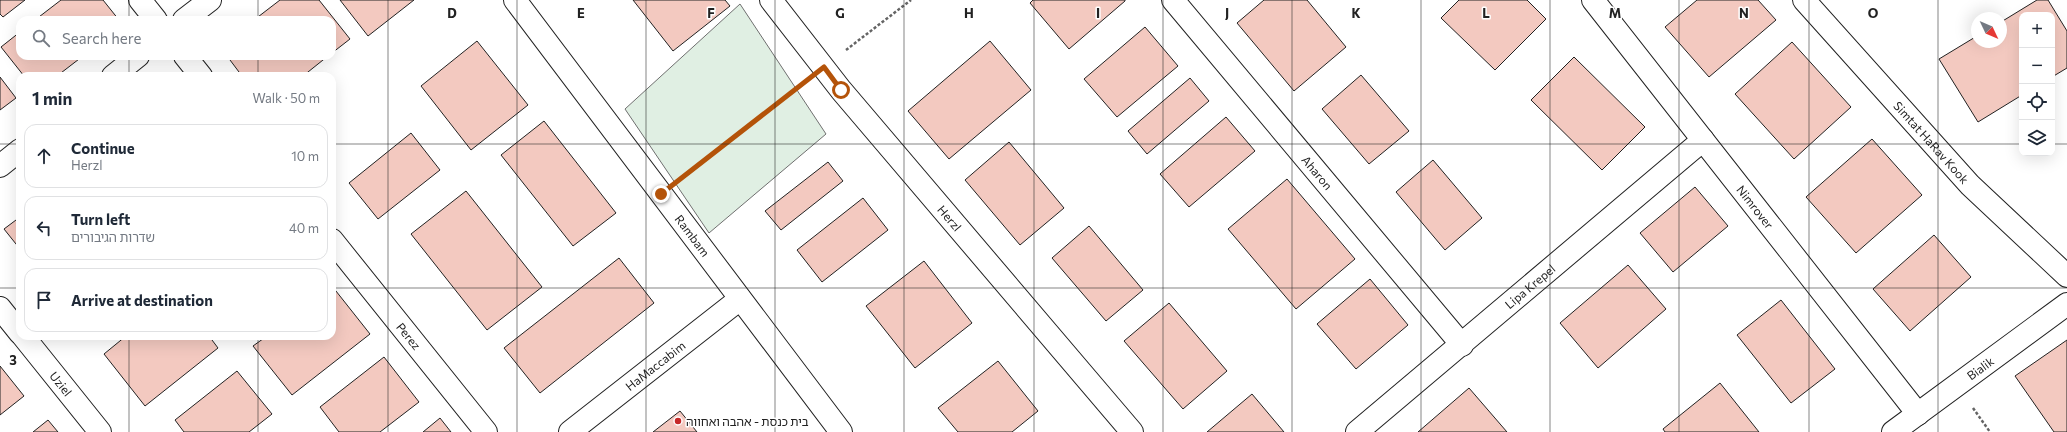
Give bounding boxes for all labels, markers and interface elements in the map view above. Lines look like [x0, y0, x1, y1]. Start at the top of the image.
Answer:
text: D [447, 5, 457, 21]
text: E [577, 5, 585, 21]
text: F [707, 5, 715, 21]
text: G [835, 5, 845, 21]
text: H [964, 5, 974, 21]
text: I [1096, 5, 1100, 21]
text: J [1225, 5, 1229, 21]
text: K [1351, 5, 1361, 21]
text: L [1482, 5, 1490, 21]
text: M [1609, 5, 1621, 21]
text: N [1739, 5, 1749, 21]
text: O [1868, 5, 1879, 21]
north arrow [1971, 12, 2007, 48]
map controls [2019, 12, 2055, 156]
button: + [2019, 12, 2055, 48]
search box [16, 16, 336, 60]
icon: search [30, 27, 52, 49]
text: Search here [62, 29, 141, 47]
button: − [2019, 48, 2055, 84]
route start [832, 81, 850, 99]
button: locate [2019, 84, 2055, 120]
text: 1 min [32, 88, 72, 109]
text: Walk · 50 m [252, 90, 320, 106]
street label: Simtat HaRav Kook [1891, 98, 1972, 186]
button: layers [2019, 120, 2055, 156]
text: Continue [71, 139, 135, 157]
icon: ahead [33, 145, 55, 167]
text: 10 m [291, 148, 319, 164]
street label: Aharon [1299, 153, 1336, 192]
text: Herzl [71, 157, 103, 173]
street label: Nimrover [1734, 182, 1777, 232]
route end [652, 185, 670, 203]
street label: Herzl [935, 202, 965, 234]
text: Turn left [71, 210, 130, 228]
street label: Rambam [672, 212, 713, 259]
icon: left [33, 217, 55, 239]
text: 40 m [289, 220, 319, 236]
text: שדרות הגיבורים [71, 229, 155, 245]
street label: Lipa Krepel [1502, 261, 1558, 311]
icon: arrive [33, 289, 55, 311]
text: Arrive at destination [71, 291, 213, 309]
street label: Perez [394, 320, 424, 352]
street label: HaMaccabim [622, 338, 688, 393]
text: 3 [9, 352, 17, 368]
street label: Bialik [1964, 353, 1997, 382]
street label: Uziel [47, 369, 75, 399]
place label: בית כנסת - אהבה ואחווה [686, 414, 809, 428]
marker: בית כנסת - אהבה ואחווה [673, 416, 683, 426]

